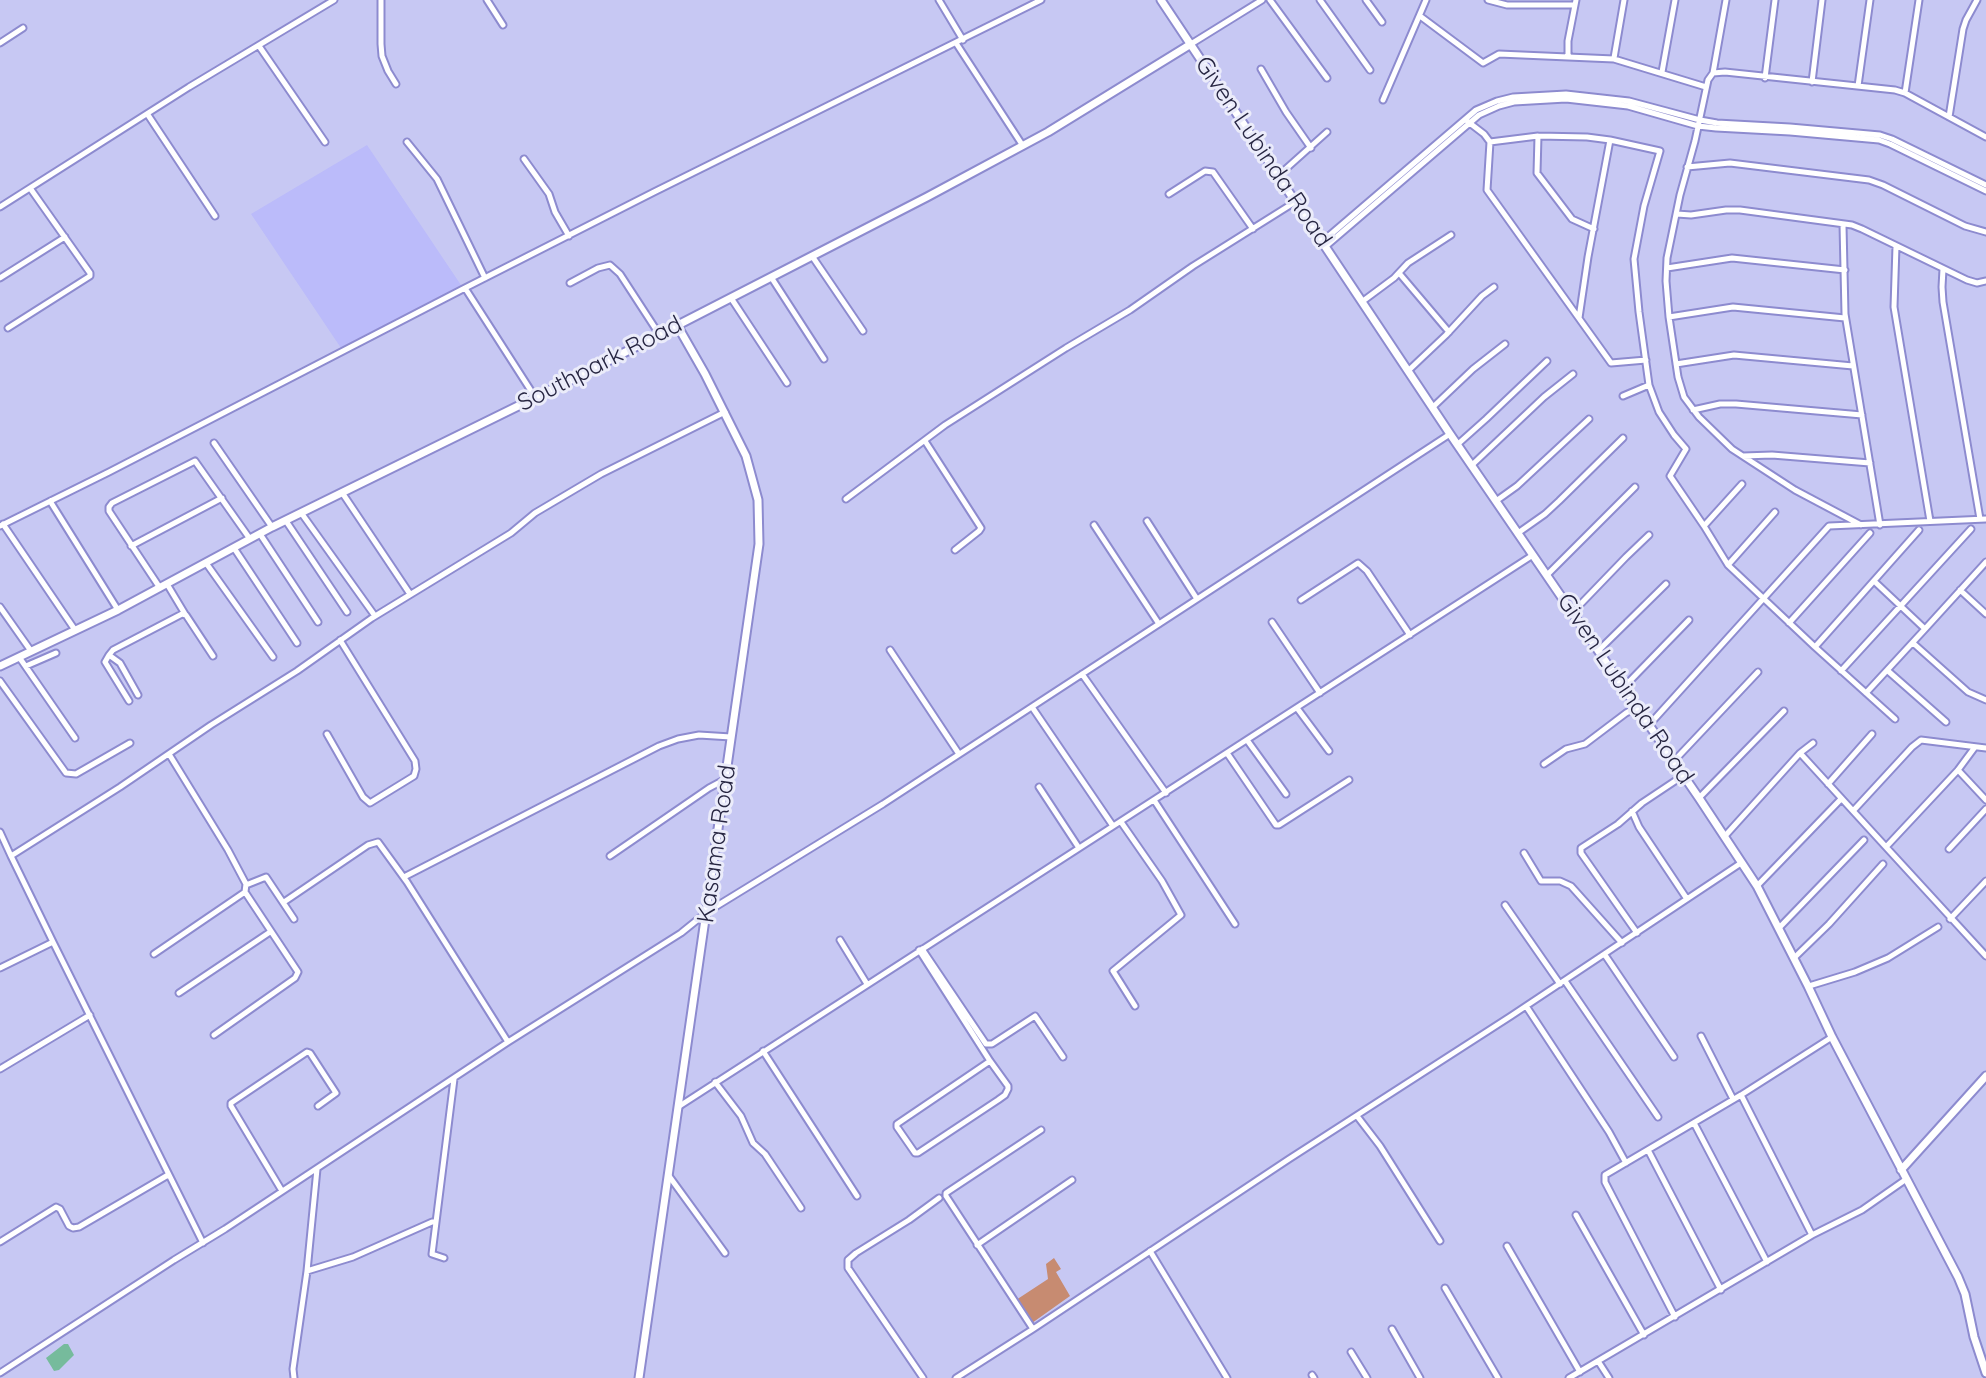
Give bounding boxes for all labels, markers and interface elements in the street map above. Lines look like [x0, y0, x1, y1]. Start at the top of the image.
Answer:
street label: Given Lubinda Road [1189, 51, 1337, 253]
street label: Southpark Road [513, 310, 687, 418]
street label: Given Lubinda Road [1551, 588, 1699, 790]
street label: Kasama Road [692, 763, 742, 925]

